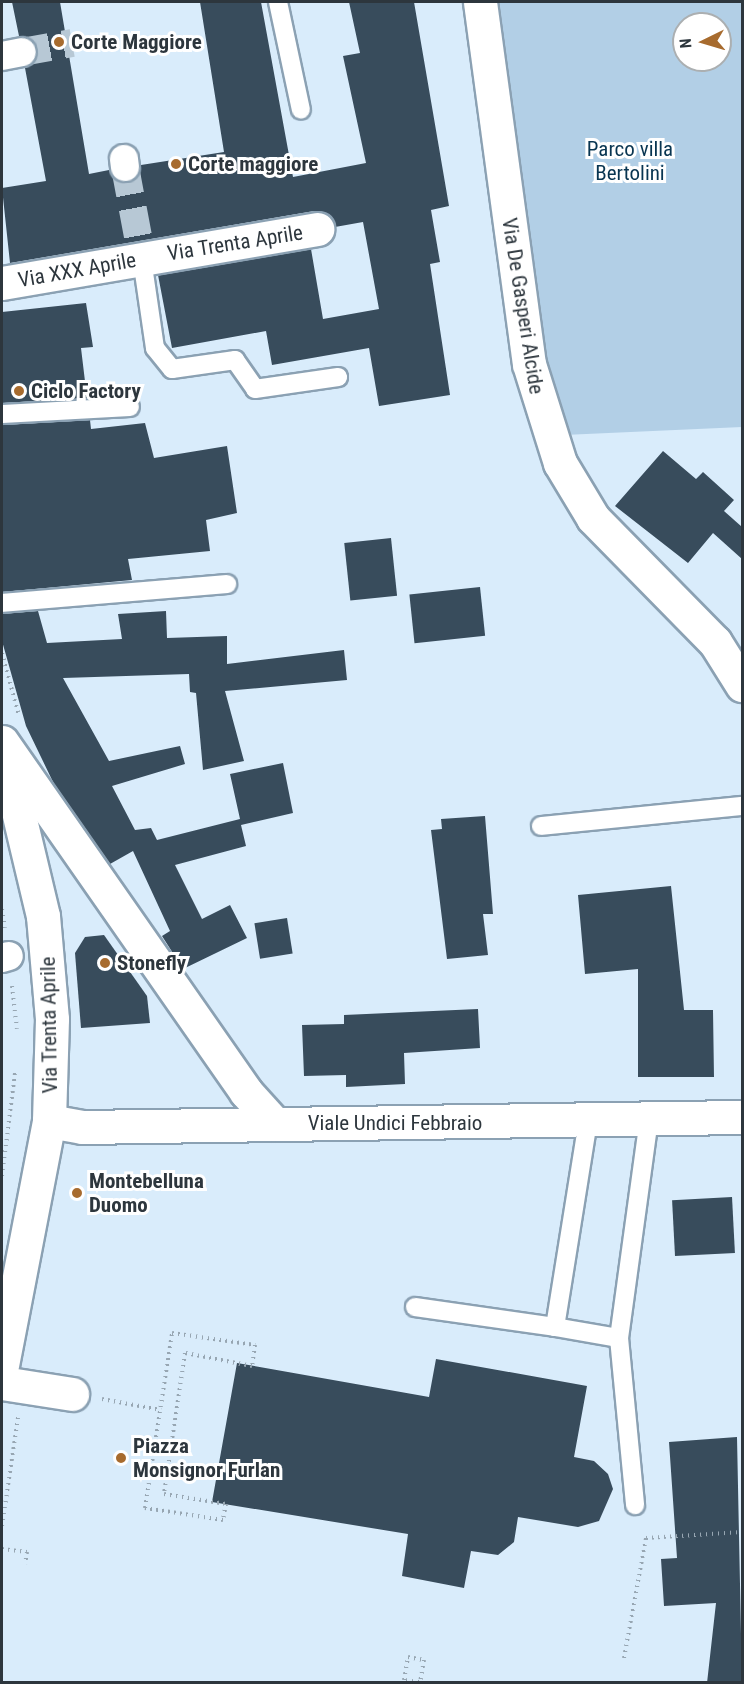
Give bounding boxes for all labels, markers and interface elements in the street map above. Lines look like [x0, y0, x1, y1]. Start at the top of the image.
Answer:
north arrow [672, 12, 732, 72]
place label: Corte Maggiore [71, 29, 202, 55]
marker: Corte Maggiore [52, 35, 66, 49]
text: N [676, 38, 695, 49]
park label: Parco villa Bertolini [587, 136, 673, 186]
place label: Corte maggiore [188, 151, 318, 177]
marker: Corte maggiore [169, 157, 183, 171]
street label: Via De Gasperi Alcide [497, 216, 549, 396]
street label: Via Trenta Aprile [165, 220, 305, 266]
street label: Via XXX Aprile [16, 247, 138, 293]
place label: Ciclo Factory [31, 378, 141, 404]
marker: Ciclo Factory [12, 384, 26, 398]
place label: Stonefly [117, 950, 186, 976]
street label: Via Trenta Aprile [35, 956, 63, 1094]
marker: Stonefly [98, 956, 112, 970]
street label: Viale Undici Febbraio [308, 1110, 482, 1136]
place label: Montebelluna Duomo [89, 1168, 204, 1218]
marker: Montebelluna Duomo [70, 1186, 84, 1200]
place label: Piazza Monsignor Furlan [133, 1433, 280, 1483]
marker: Piazza Monsignor Furlan [114, 1451, 128, 1465]

